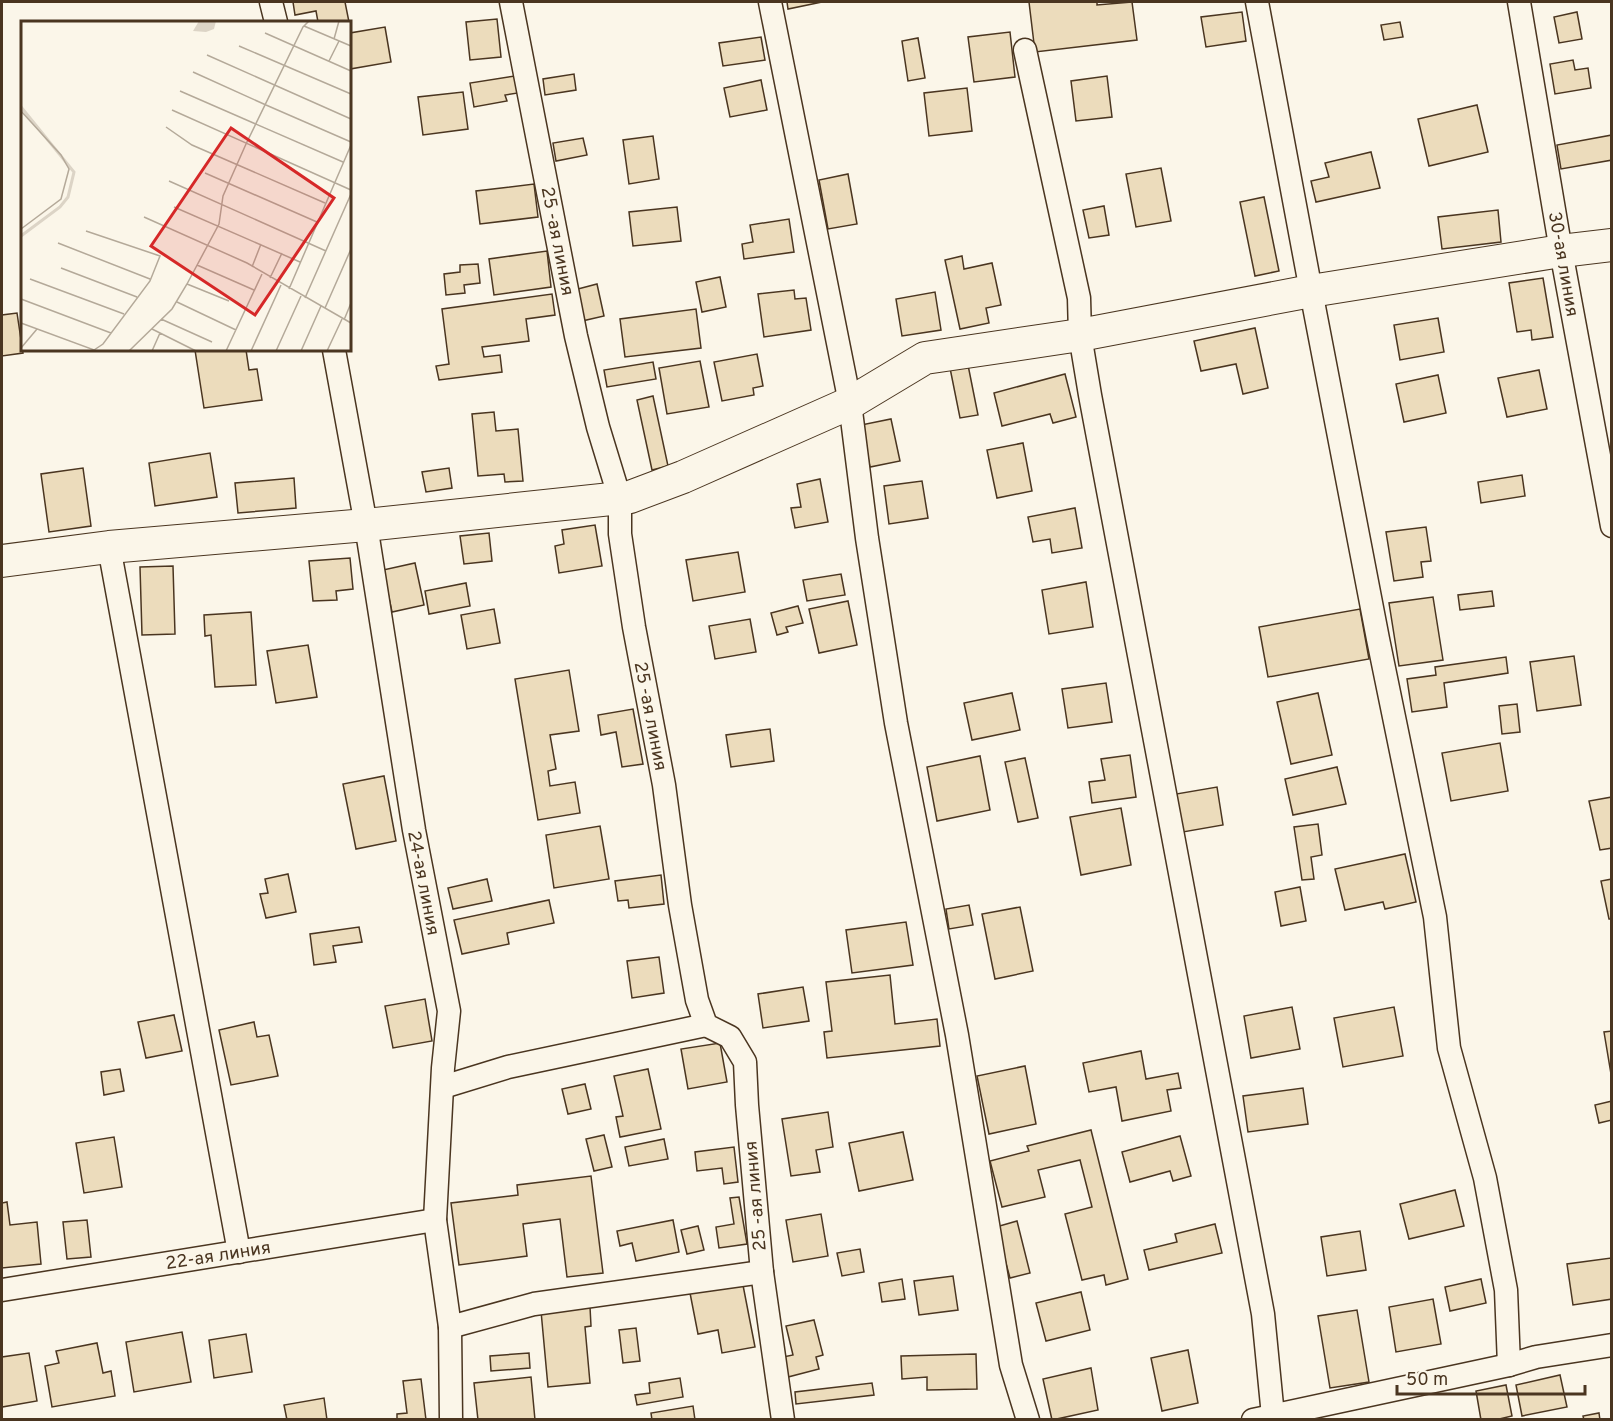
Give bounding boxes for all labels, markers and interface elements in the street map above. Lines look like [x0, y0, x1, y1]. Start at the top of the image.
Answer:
inset map [21, 21, 351, 351]
street label: 25 -ая линия [535, 185, 578, 298]
street label: 30-ая линия [1542, 210, 1583, 319]
street label: 25 -ая линия [628, 660, 671, 773]
street label: 24-ая линия [401, 829, 444, 938]
street label: 25 -ая линия [740, 1140, 773, 1252]
street label: 22-ая линия [164, 1237, 272, 1276]
scale bar [1397, 1358, 1584, 1396]
text: 50 m [1406, 1369, 1448, 1392]

